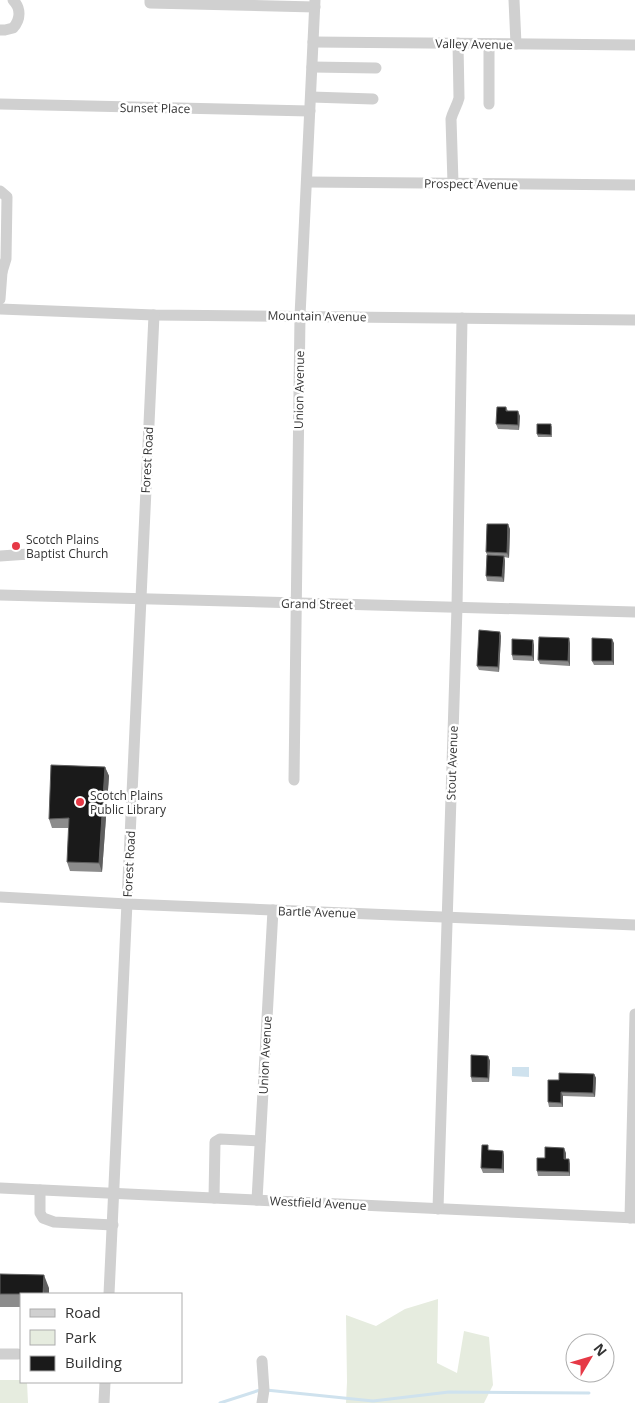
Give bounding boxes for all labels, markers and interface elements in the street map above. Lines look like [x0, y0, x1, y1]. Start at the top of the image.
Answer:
street label: Valley Avenue [435, 35, 513, 53]
street label: Sunset Place [120, 99, 191, 117]
street label: Prospect Avenue [424, 175, 518, 193]
street label: Mountain Avenue [267, 307, 367, 325]
street label: Union Avenue [290, 350, 308, 429]
street label: Forest Road [137, 426, 157, 494]
place label: Scotch Plains Baptist Church [26, 531, 108, 562]
marker: Scotch Plains Baptist Church [10, 540, 22, 552]
street label: Grand Street [281, 595, 353, 613]
street label: Stout Avenue [442, 725, 462, 801]
place label: Scotch Plains Public Library [90, 787, 167, 818]
marker: Scotch Plains Public Library [74, 796, 86, 808]
street label: Forest Road [119, 830, 139, 898]
street label: Bartle Avenue [278, 902, 357, 922]
street label: Union Avenue [254, 1015, 276, 1095]
street label: Westfield Avenue [269, 1192, 367, 1214]
legend [20, 1293, 182, 1383]
text: Road [65, 1302, 101, 1322]
text: Park [65, 1327, 96, 1347]
north arrow [565, 1333, 615, 1383]
text: N [590, 1339, 612, 1360]
text: Building [65, 1352, 122, 1372]

